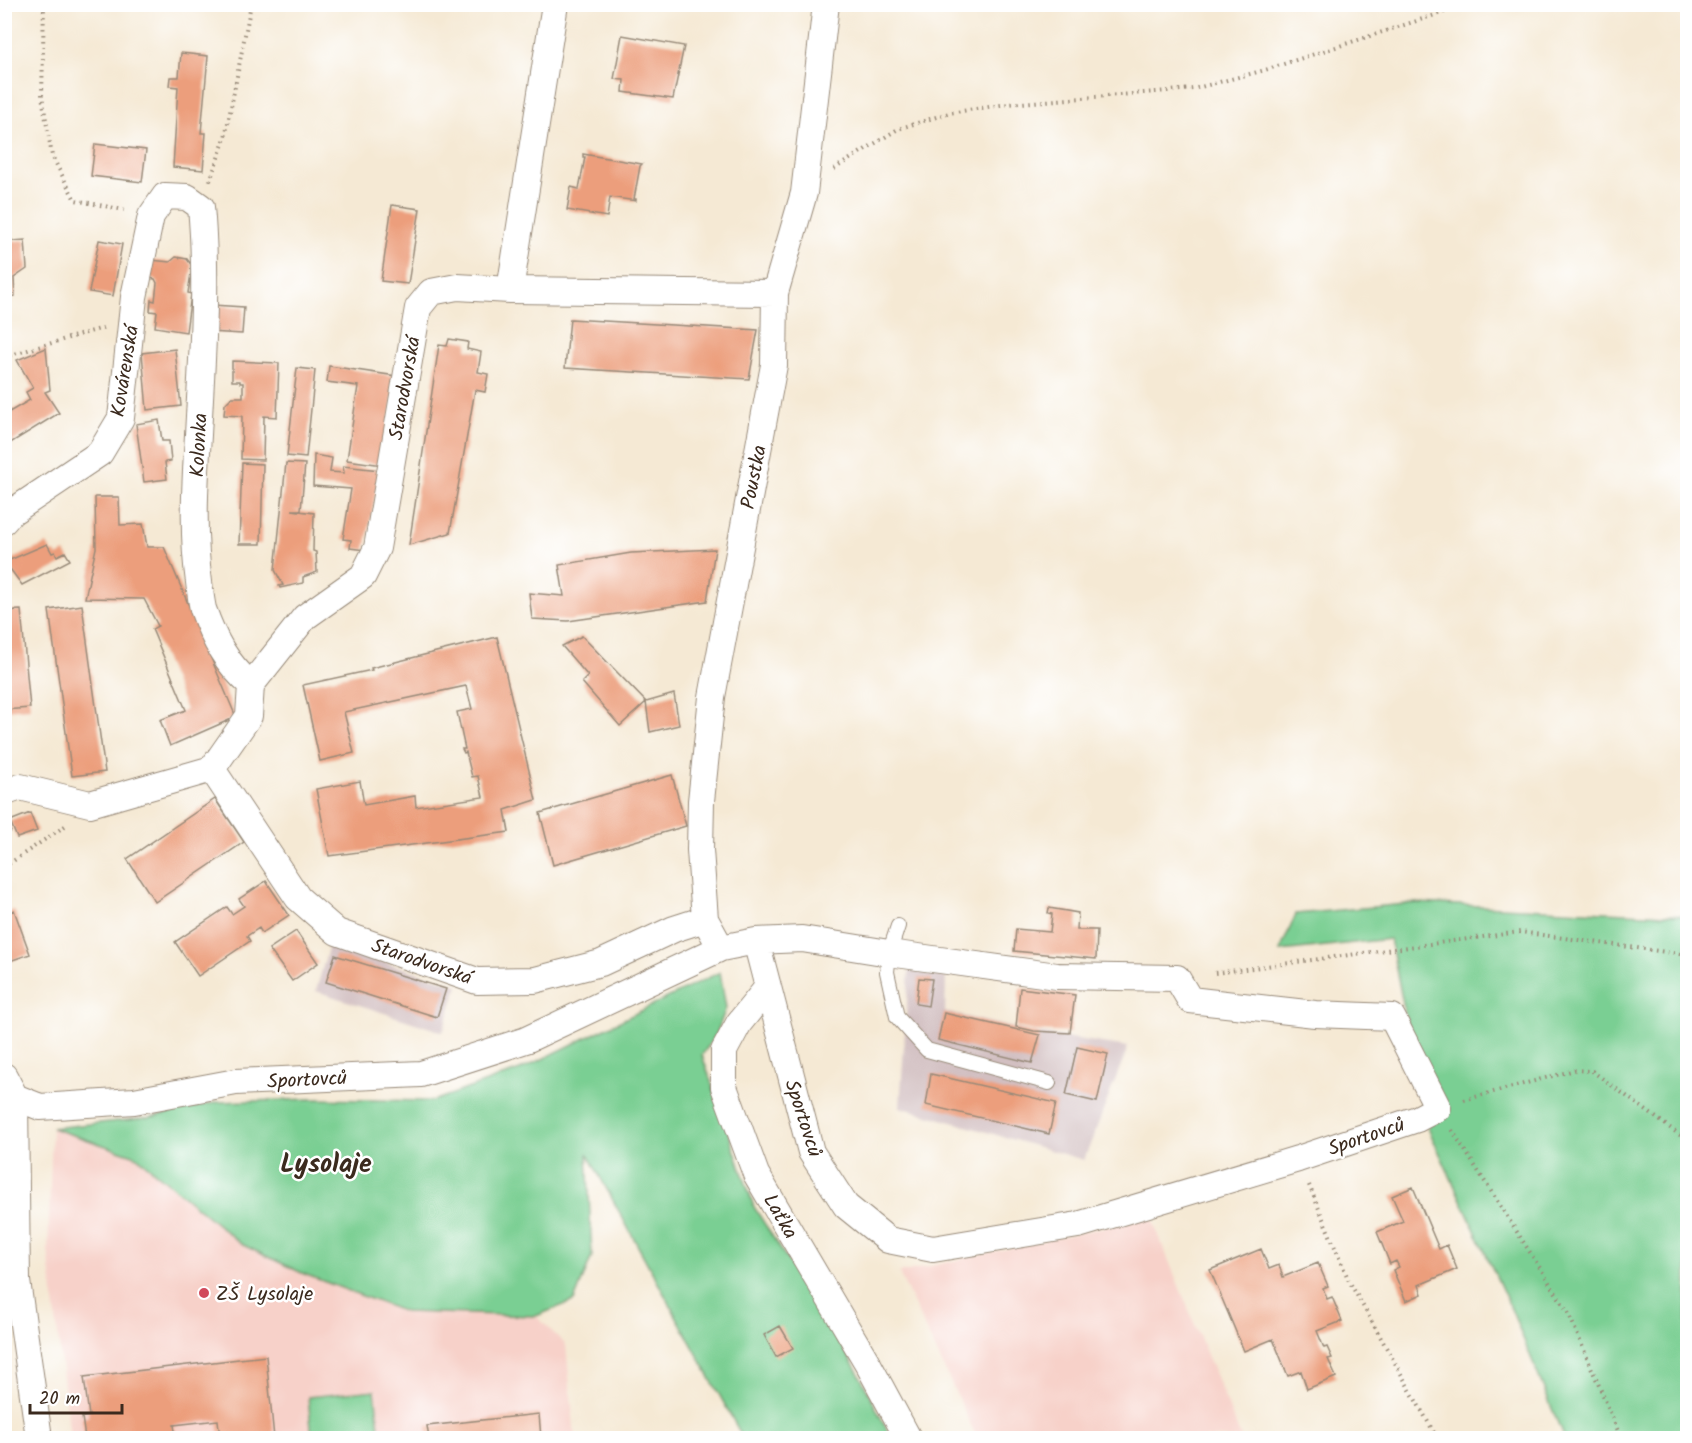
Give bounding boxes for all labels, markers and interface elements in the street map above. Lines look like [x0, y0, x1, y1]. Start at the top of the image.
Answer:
street label: Kovárenská [103, 322, 149, 419]
street label: Starodvorská [381, 332, 431, 443]
street label: Kolonka [182, 412, 218, 478]
street label: Poustka [733, 443, 777, 512]
street label: Starodvorská [367, 931, 478, 996]
street label: Sportovců [267, 1063, 348, 1099]
street label: Sportovců [775, 1076, 830, 1162]
street label: Sportovců [1324, 1110, 1410, 1166]
district label: Lysolaje [280, 1144, 372, 1186]
street label: Laťka [753, 1188, 805, 1246]
place label: ZŠ Lysolaje [216, 1279, 313, 1311]
marker: ZŠ Lysolaje [197, 1286, 211, 1300]
scale bar [30, 1377, 122, 1415]
text: 20 m [39, 1385, 80, 1414]

